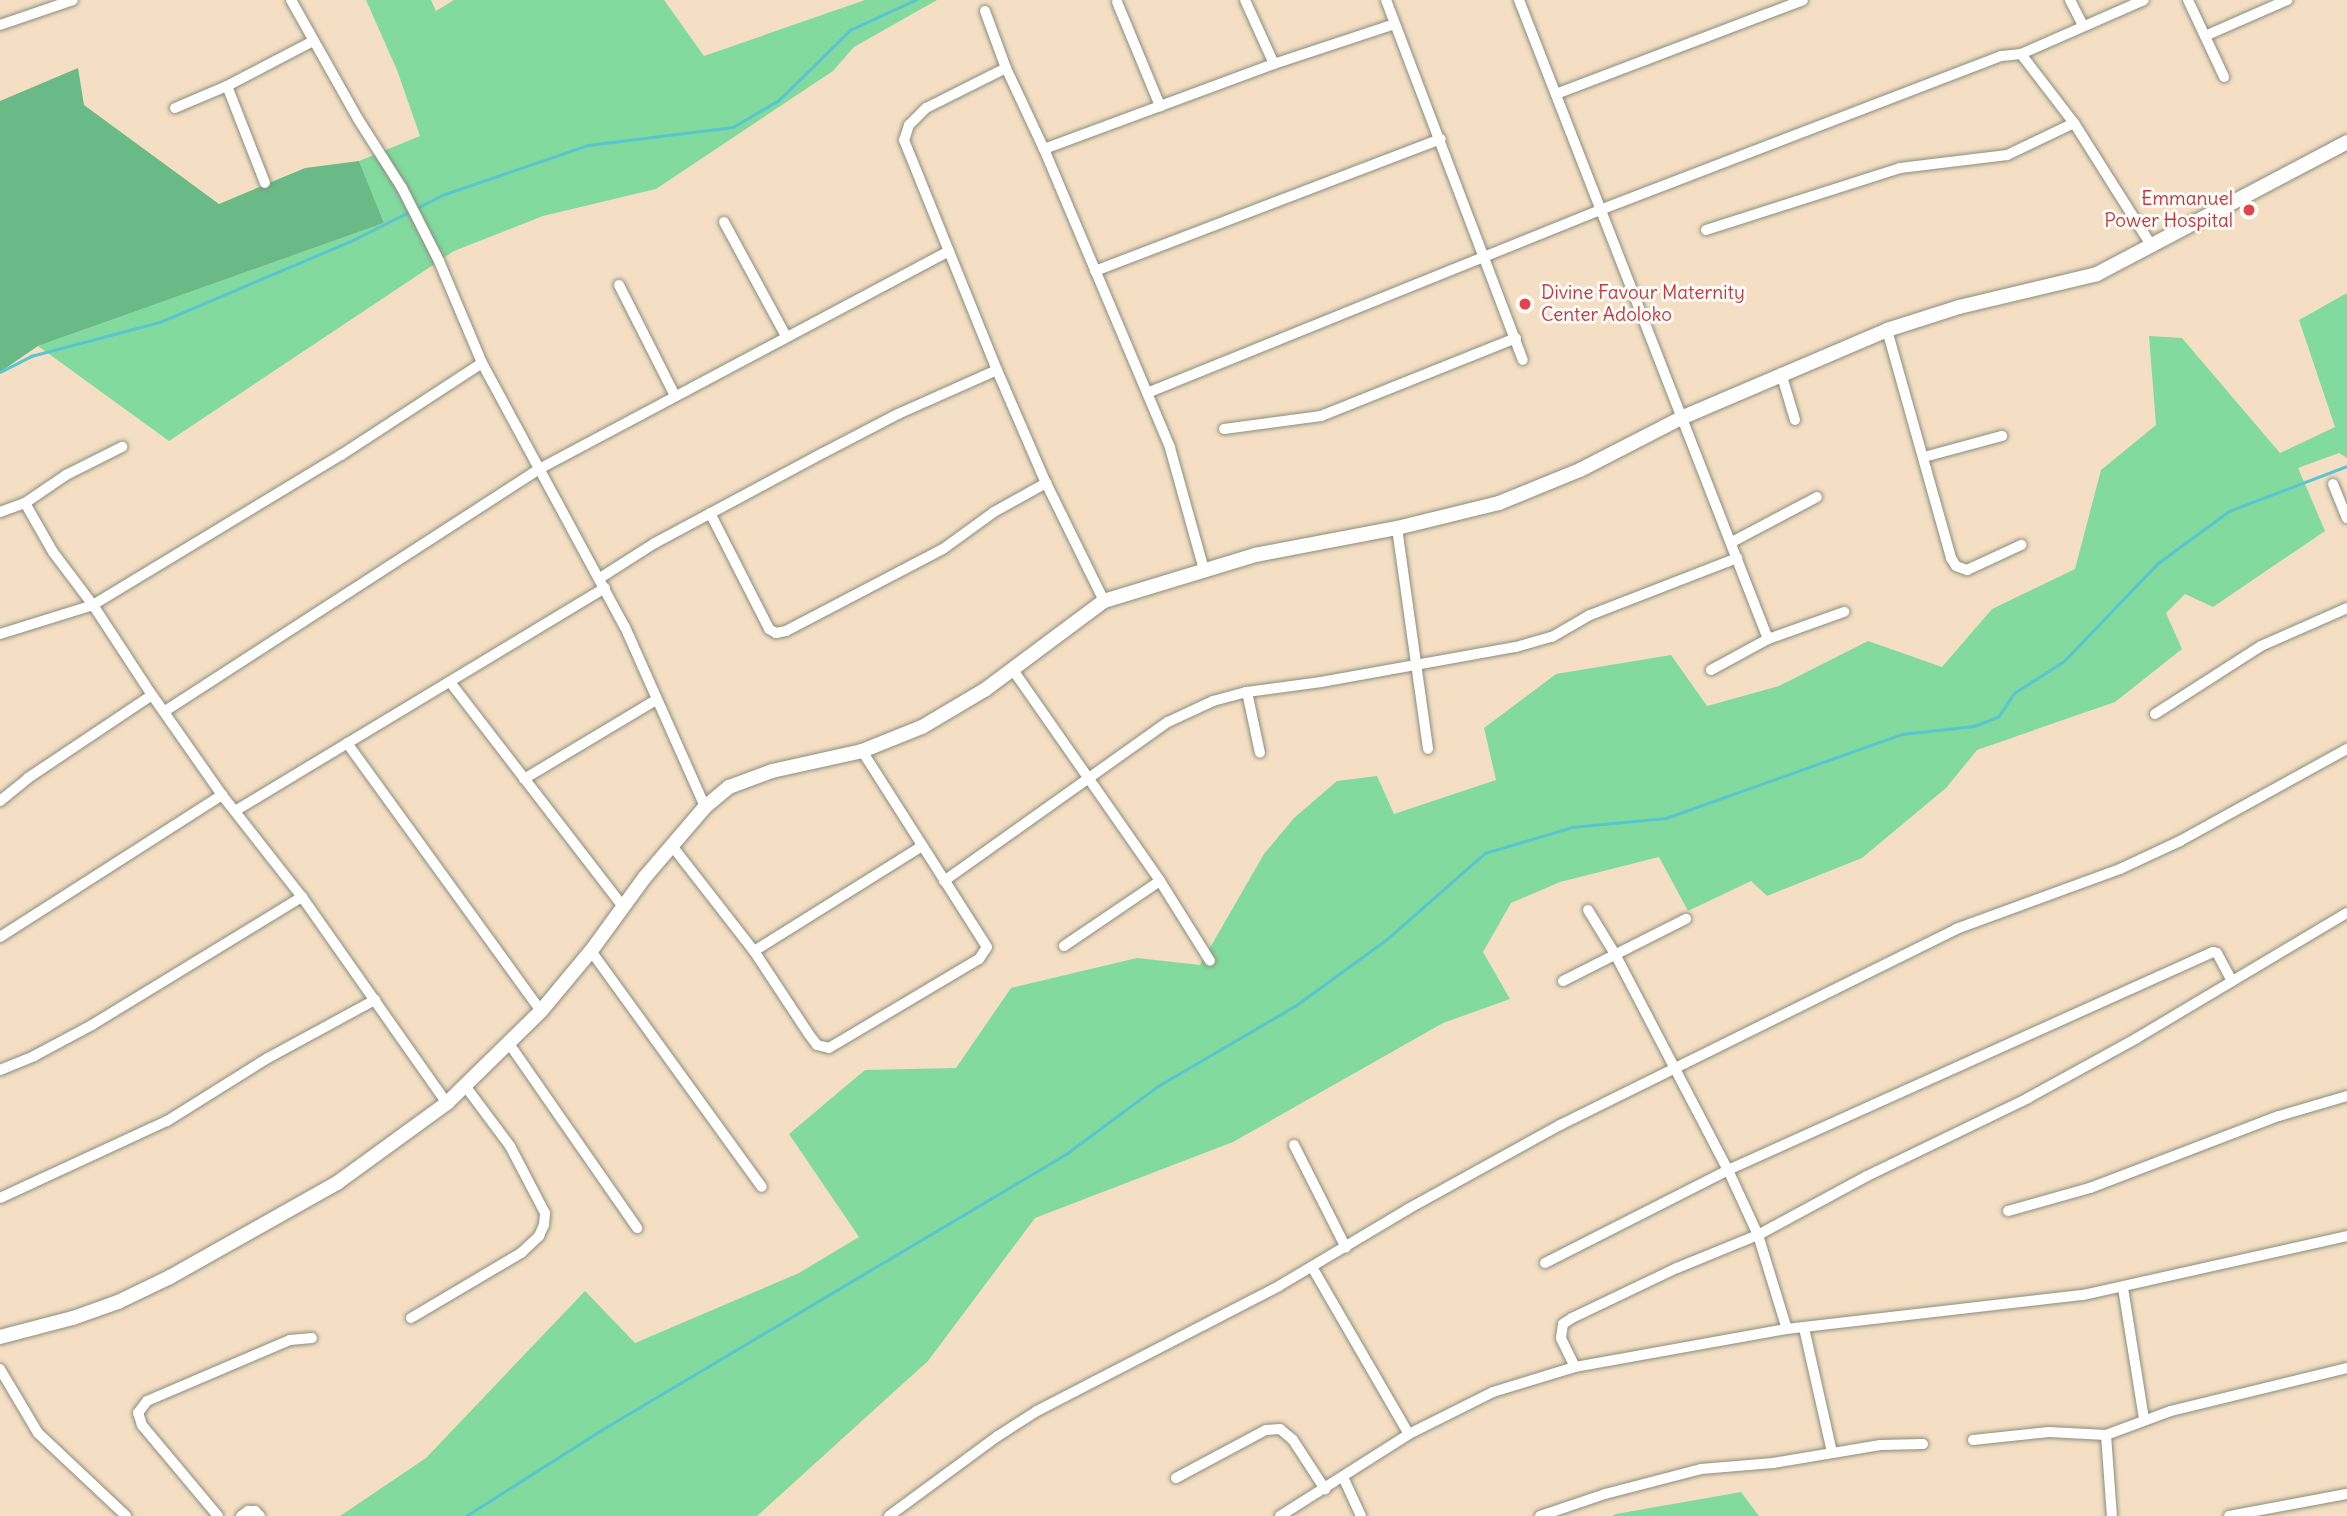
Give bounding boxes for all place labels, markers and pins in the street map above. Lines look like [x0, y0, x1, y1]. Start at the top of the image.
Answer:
place label: Emmanuel Power Hospital [2104, 188, 2233, 232]
marker: Emmanuel Power Hospital [2239, 200, 2259, 220]
place label: Divine Favour Maternity Center Adoloko [1541, 282, 1745, 326]
marker: Divine Favour Maternity Center Adoloko [1515, 294, 1535, 314]

